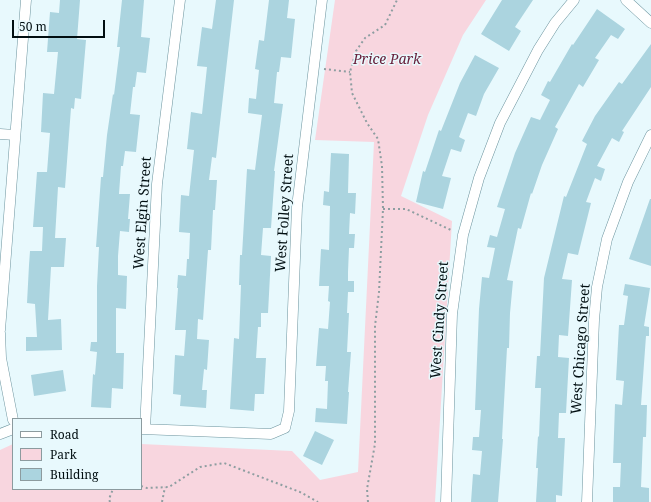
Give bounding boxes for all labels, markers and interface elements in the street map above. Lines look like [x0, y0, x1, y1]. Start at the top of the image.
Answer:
scale bar [14, 12, 107, 38]
text: 50 m [19, 18, 47, 35]
park label: Price Park [353, 52, 421, 68]
street label: West Folley Street [272, 153, 298, 273]
street label: West Elgin Street [131, 156, 155, 270]
street label: West Cindy Street [428, 261, 452, 379]
street label: West Chicago Street [568, 283, 594, 415]
legend [12, 418, 142, 490]
text: Road [50, 426, 79, 443]
text: Park [50, 446, 77, 463]
text: Building [50, 466, 98, 483]

